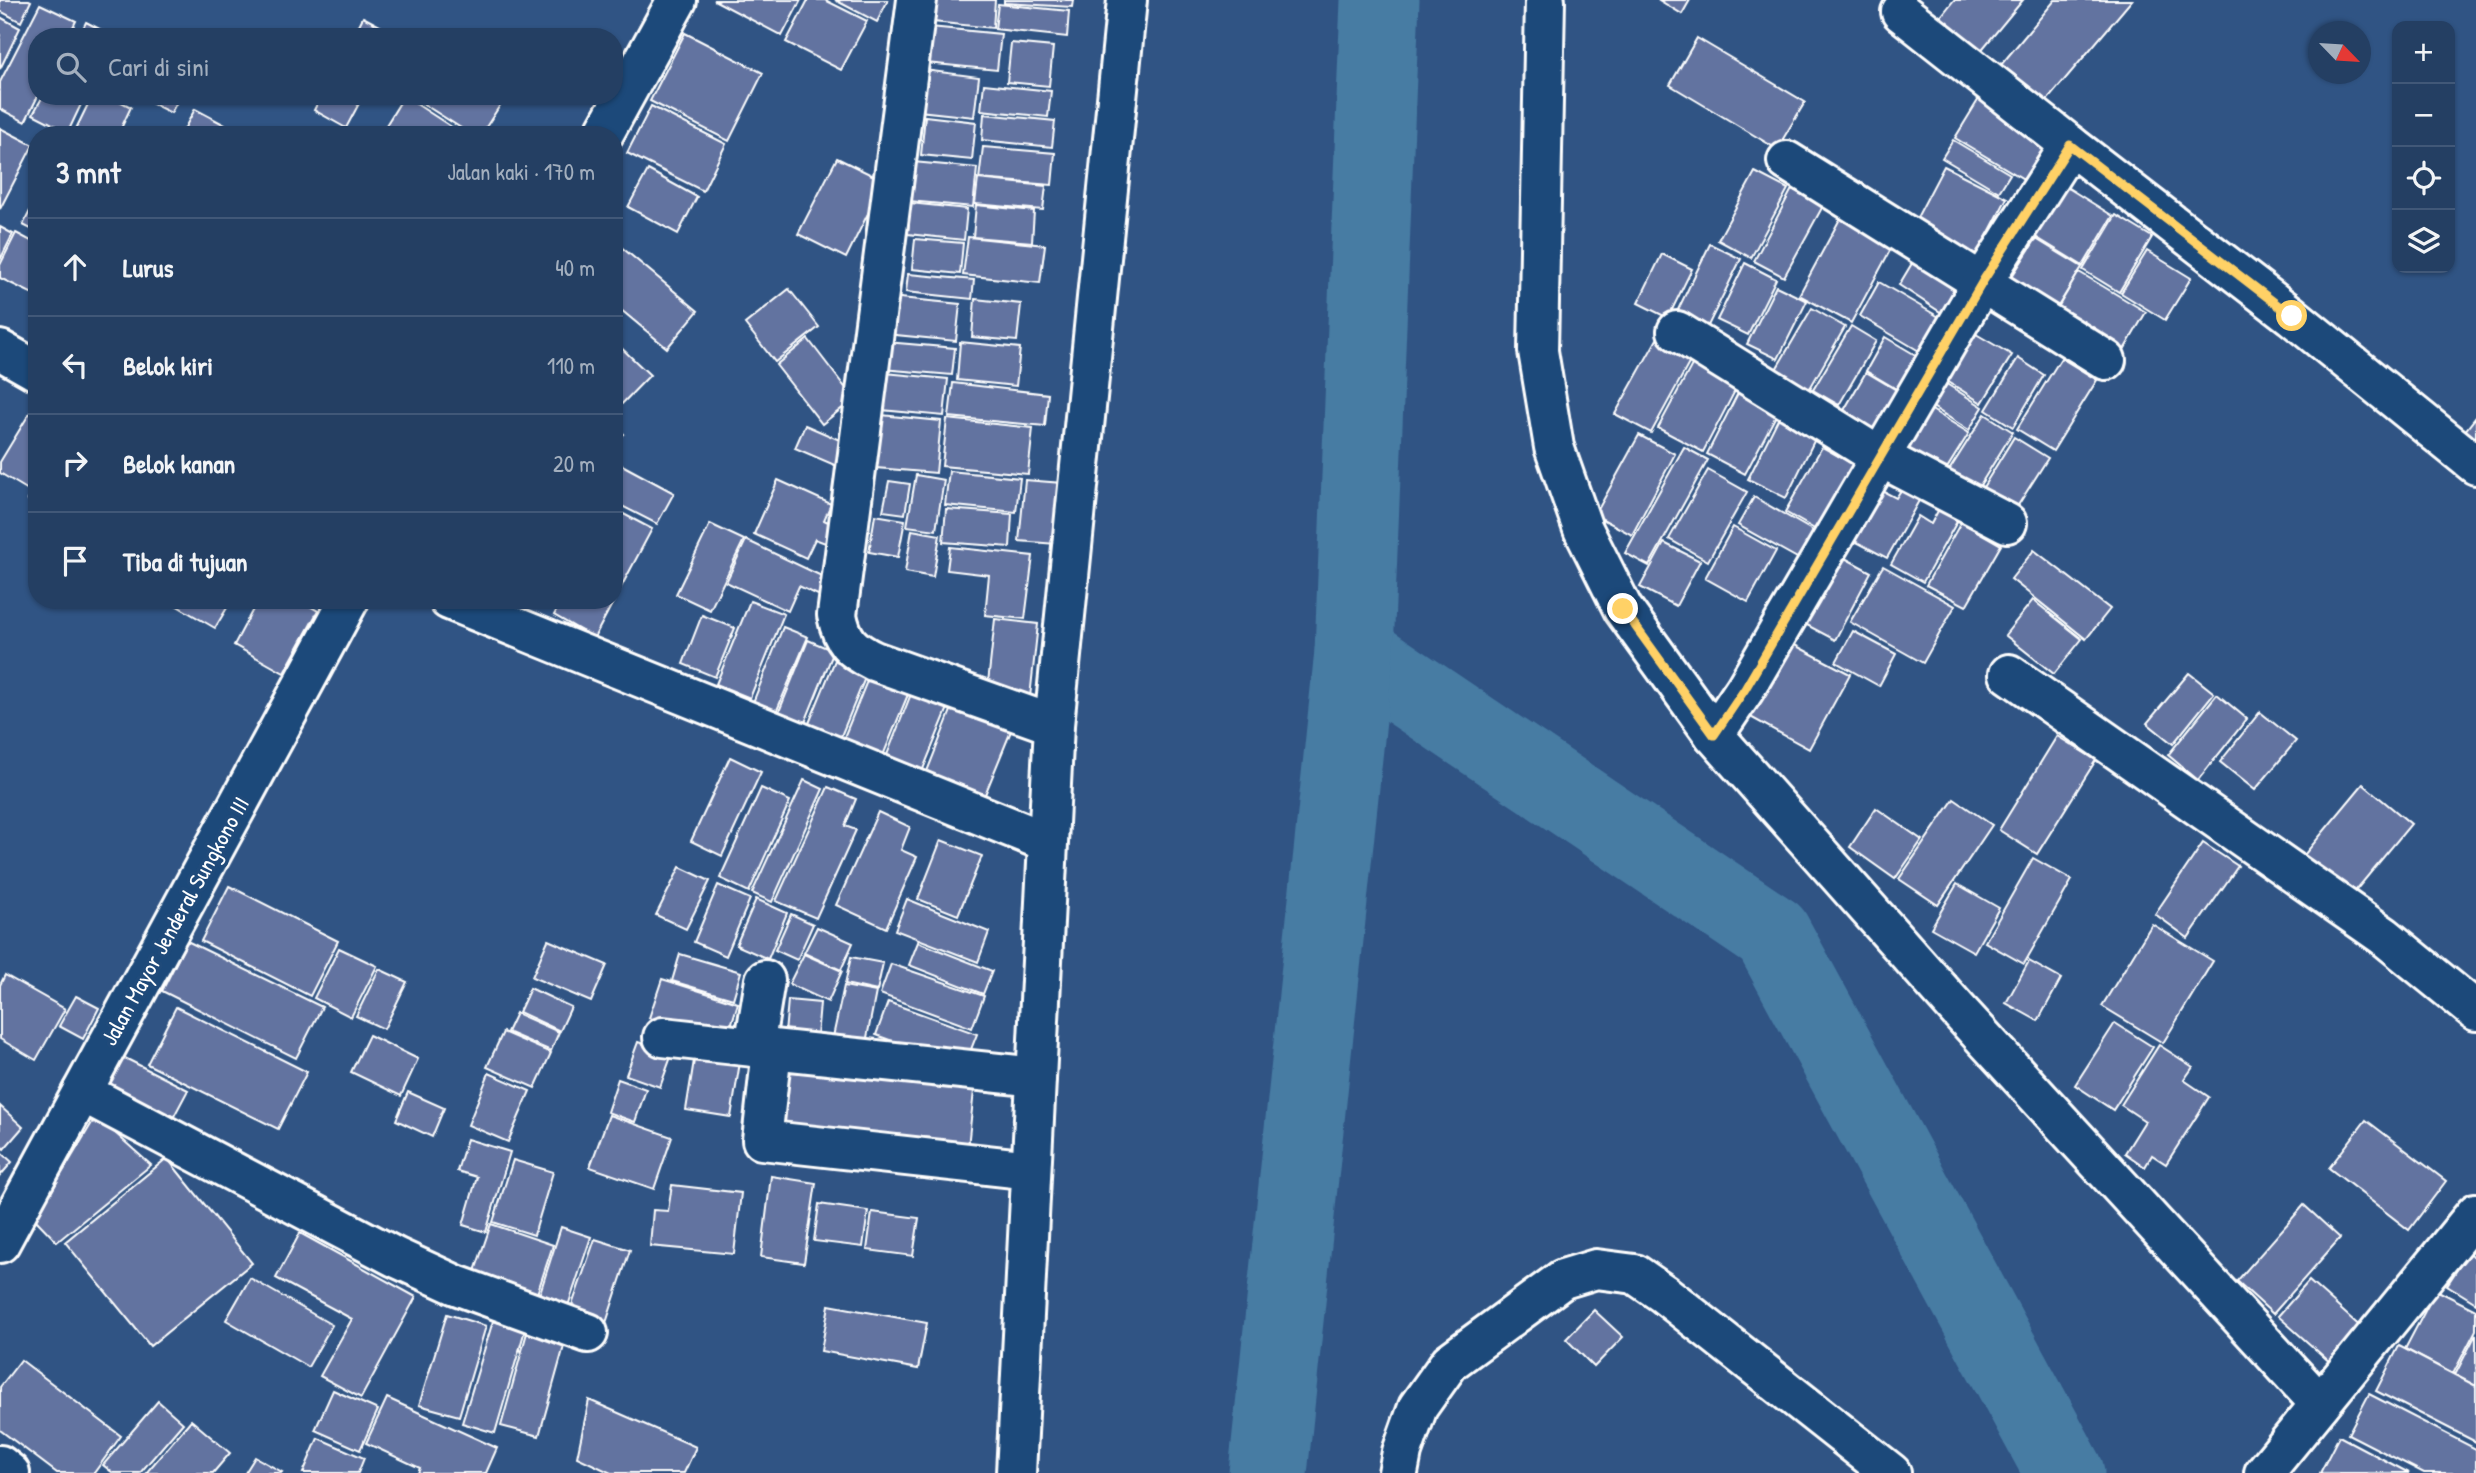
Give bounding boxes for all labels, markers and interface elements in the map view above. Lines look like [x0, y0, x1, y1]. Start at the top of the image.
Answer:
north arrow [2308, 21, 2371, 84]
map controls [2392, 21, 2455, 273]
button: + [2392, 21, 2455, 84]
search box [28, 28, 623, 105]
icon: search [52, 48, 90, 86]
text: Cari di sini [108, 49, 210, 84]
button: − [2392, 84, 2455, 147]
button: locate [2392, 147, 2455, 210]
text: 3 mnt [56, 152, 121, 192]
text: Jalan kaki · 170 m [447, 156, 595, 187]
button: layers [2392, 210, 2455, 273]
icon: ahead [56, 248, 94, 286]
text: Lurus [123, 250, 174, 285]
text: 40 m [555, 252, 595, 283]
route start [2276, 300, 2307, 331]
icon: left [56, 346, 94, 384]
text: Belok kiri [123, 348, 213, 383]
text: 110 m [547, 350, 595, 381]
icon: right [56, 444, 94, 482]
text: Belok kanan [123, 446, 235, 481]
text: 20 m [553, 448, 595, 479]
icon: arrive [56, 542, 94, 580]
text: Tiba di tujuan [123, 544, 248, 579]
route end [1607, 593, 1638, 624]
street label: Jalan Mayor Jenderal Sungkono III [93, 791, 256, 1051]

